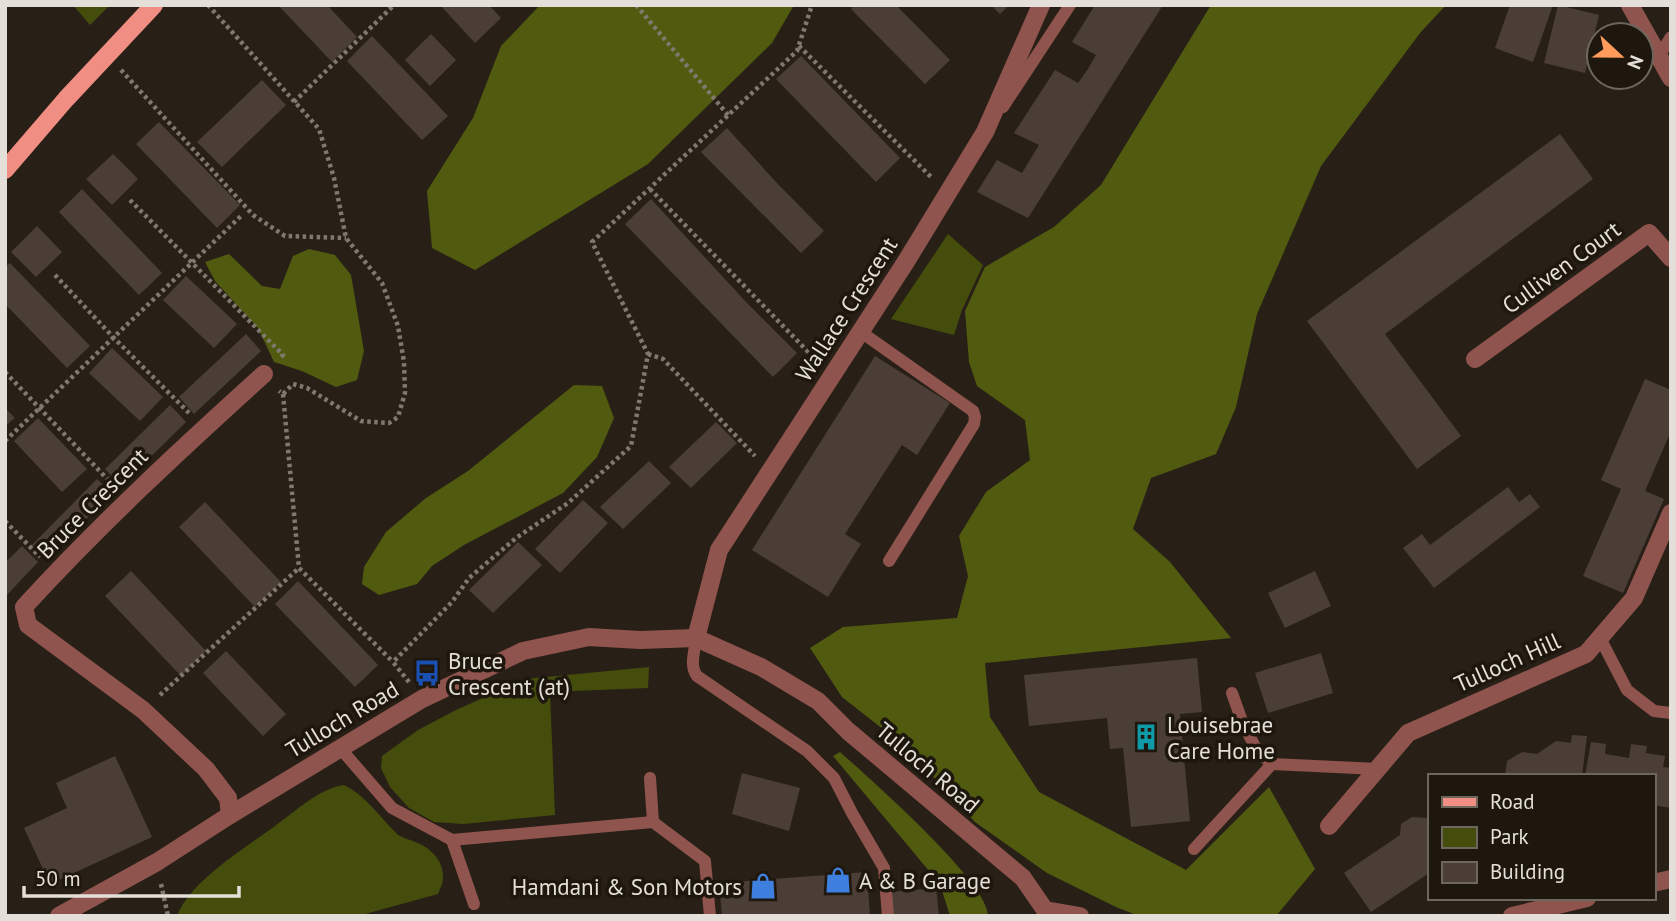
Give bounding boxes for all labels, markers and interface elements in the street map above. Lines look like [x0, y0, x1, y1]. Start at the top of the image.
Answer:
north arrow [1585, 21, 1655, 91]
text: N [1622, 52, 1649, 73]
street label: Culliven Court [1496, 214, 1626, 320]
street label: Wallace Crescent [789, 231, 903, 386]
street label: Bruce Crescent [30, 441, 154, 565]
street label: Tulloch Hill [1450, 626, 1565, 698]
place label: Bruce Crescent (at) [448, 646, 570, 701]
bus stop icon: Bruce Crescent (at) [412, 658, 442, 688]
street label: Tulloch Road [280, 674, 404, 764]
place label: Louisebrae Care Home [1167, 710, 1275, 765]
street label: Tulloch Road [870, 715, 986, 819]
building icon: Louisebrae Care Home [1131, 722, 1161, 752]
legend [1428, 774, 1655, 900]
text: Road [1490, 788, 1534, 815]
text: Park [1490, 823, 1529, 850]
scale bar [24, 855, 240, 899]
text: Building [1490, 858, 1565, 885]
text: 50 m [35, 865, 81, 892]
shop icon: A & B Garage [823, 865, 853, 895]
place label: A & B Garage [859, 866, 991, 895]
shop icon: Hamdani & Son Motors [748, 871, 778, 901]
place label: Hamdani & Son Motors [512, 872, 742, 901]

